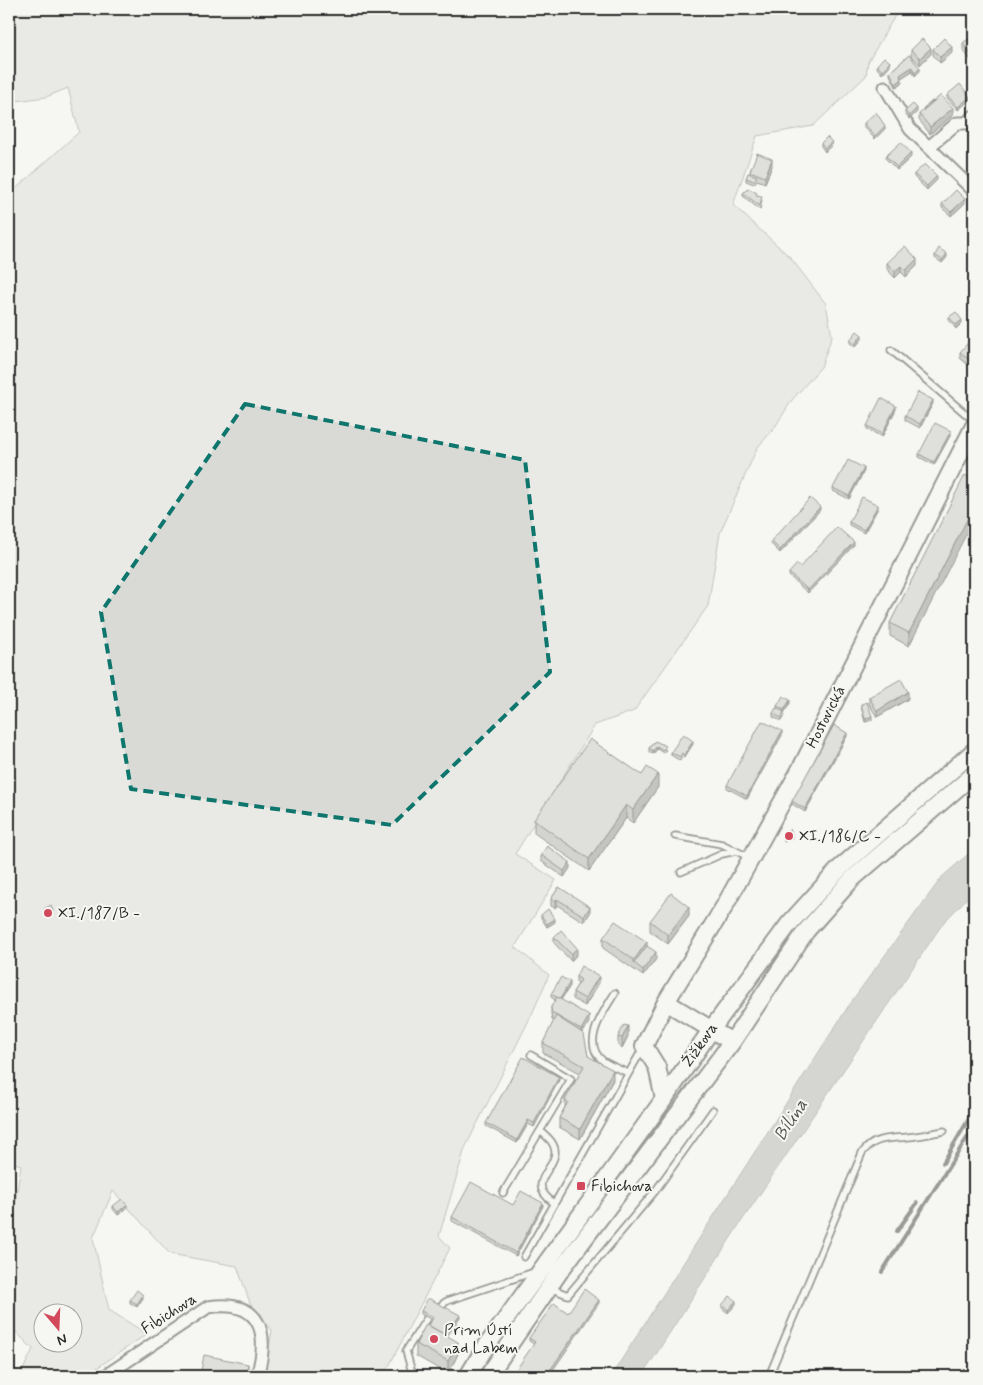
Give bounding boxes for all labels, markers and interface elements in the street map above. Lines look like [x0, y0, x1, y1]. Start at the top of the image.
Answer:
street label: Hostovická [801, 682, 851, 752]
place label: XI./186/C - [799, 826, 881, 847]
marker: XI./186/C - [783, 830, 795, 842]
place label: XI./187/B - [58, 903, 140, 924]
marker: XI./187/B - [42, 907, 54, 919]
street label: Žižkova [677, 1019, 723, 1071]
water label: Bílina [769, 1095, 813, 1145]
place label: Fibichova [591, 1176, 653, 1197]
marker: Fibichova [575, 1180, 587, 1192]
street label: Fibichova [137, 1289, 201, 1339]
north arrow [32, 1302, 82, 1352]
place label: Prim Ústí nad Labem [444, 1320, 518, 1359]
text: N [55, 1329, 69, 1349]
marker: Prim Ústí nad Labem [428, 1333, 440, 1345]

